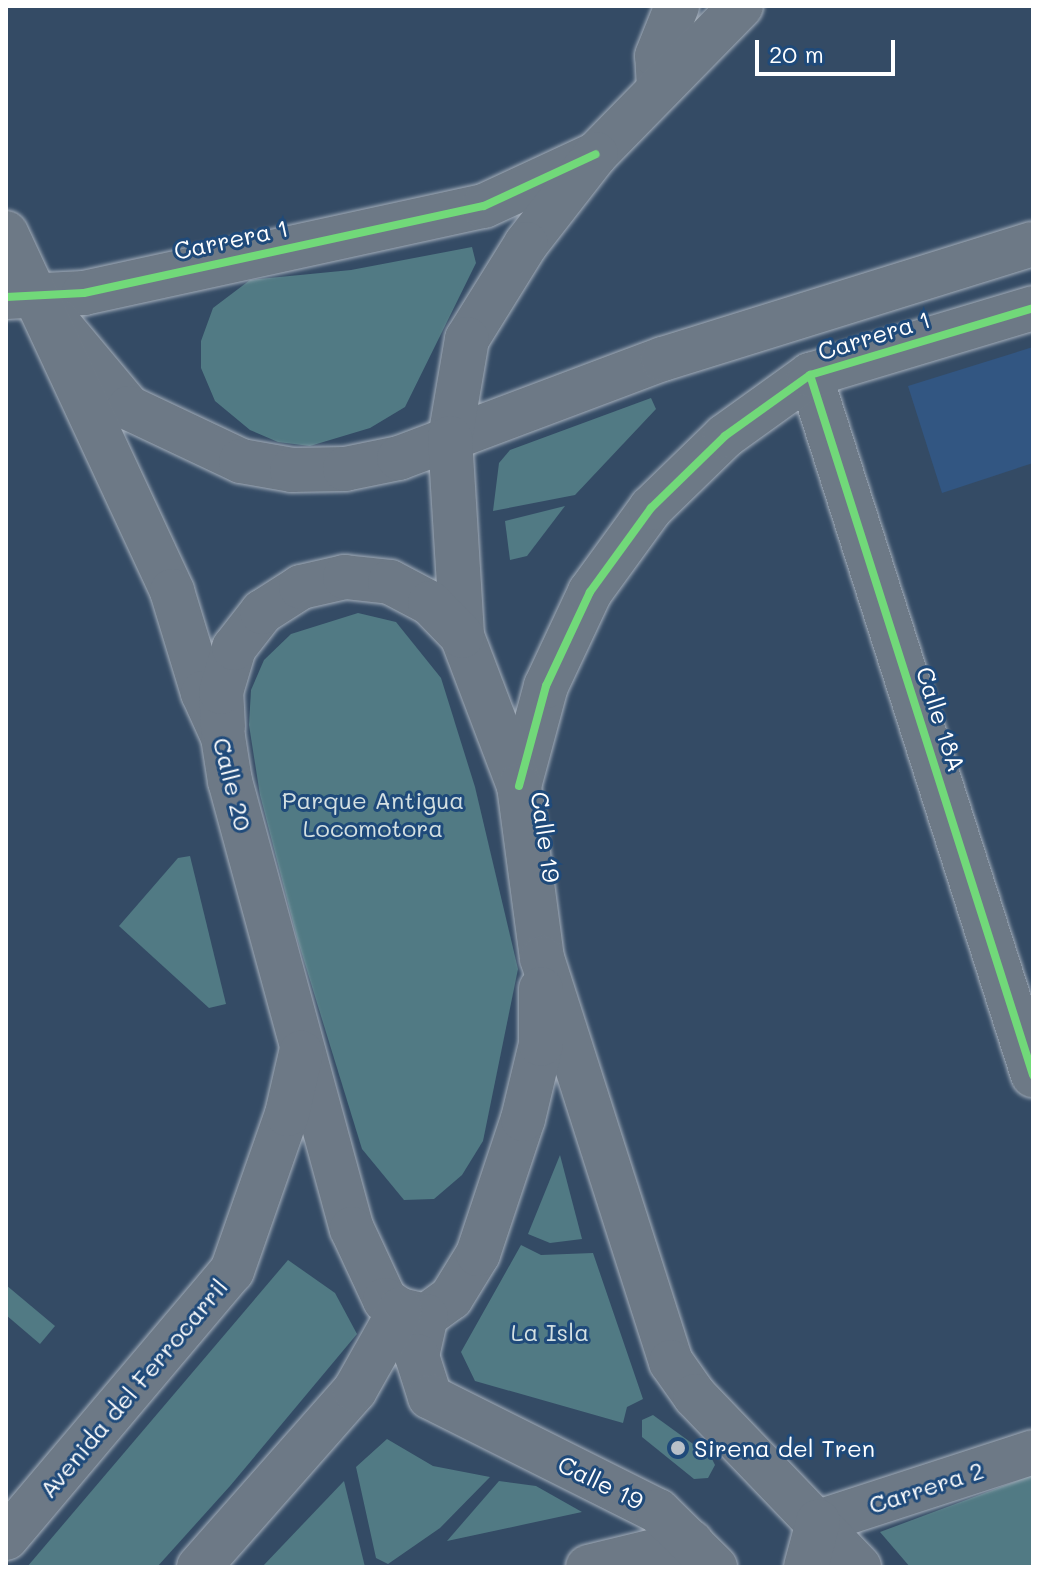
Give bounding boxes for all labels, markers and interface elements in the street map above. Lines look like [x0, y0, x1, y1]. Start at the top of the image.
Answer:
scale bar [759, 24, 899, 74]
text: 20 m [769, 38, 824, 69]
street label: Carrera 1 [171, 213, 291, 265]
street label: Carrera 1 [814, 304, 934, 366]
street label: Calle 18A [911, 663, 971, 775]
street label: Calle 20 [208, 735, 258, 833]
park label: Parque Antigua Locomotora [282, 786, 464, 842]
street label: Calle 19 [525, 790, 567, 884]
street label: Avenida del Ferrocarril [33, 1273, 233, 1503]
park label: La Isla [511, 1318, 589, 1346]
place label: Sirena del Tren [694, 1434, 875, 1462]
marker: Sirena del Tren [669, 1439, 687, 1457]
street label: Calle 19 [554, 1449, 648, 1515]
street label: Carrera 2 [865, 1455, 987, 1519]

